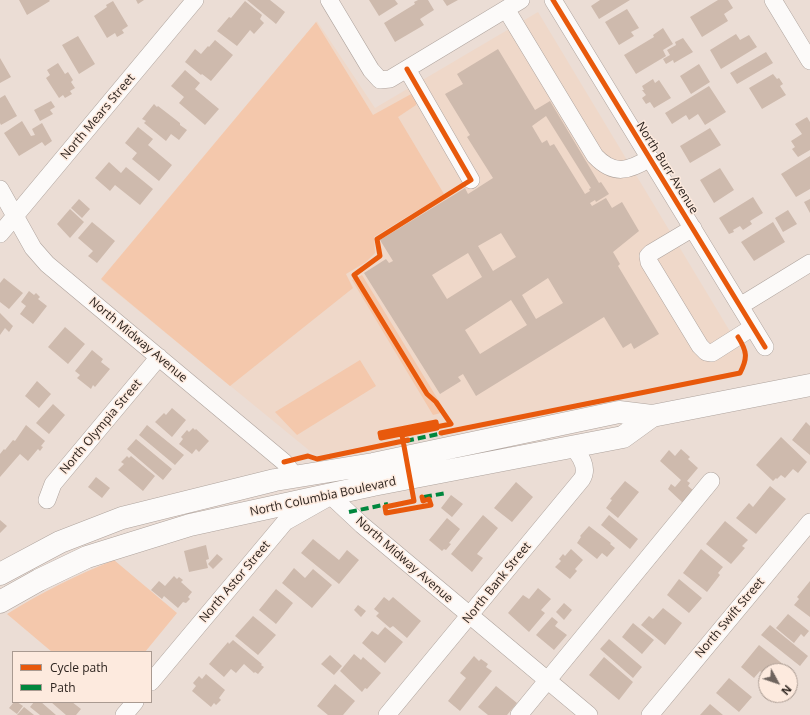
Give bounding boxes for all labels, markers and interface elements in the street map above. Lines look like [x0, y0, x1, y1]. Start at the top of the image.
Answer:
street label: North Mears Street [58, 71, 138, 163]
street label: North Burr Avenue [633, 119, 701, 217]
street label: North Midway Avenue [86, 295, 190, 385]
street label: North Olympia Street [57, 377, 145, 477]
street label: North Columbia Boulevard [248, 474, 398, 520]
street label: North Midway Avenue [353, 514, 455, 606]
street label: North Astor Street [197, 538, 273, 626]
street label: North Bank Street [460, 539, 534, 627]
street label: North Swift Street [692, 575, 768, 661]
legend [12, 651, 152, 703]
text: Cycle path [50, 659, 108, 676]
north arrow [758, 663, 798, 703]
text: Path [50, 679, 76, 696]
text: N [778, 682, 795, 699]

